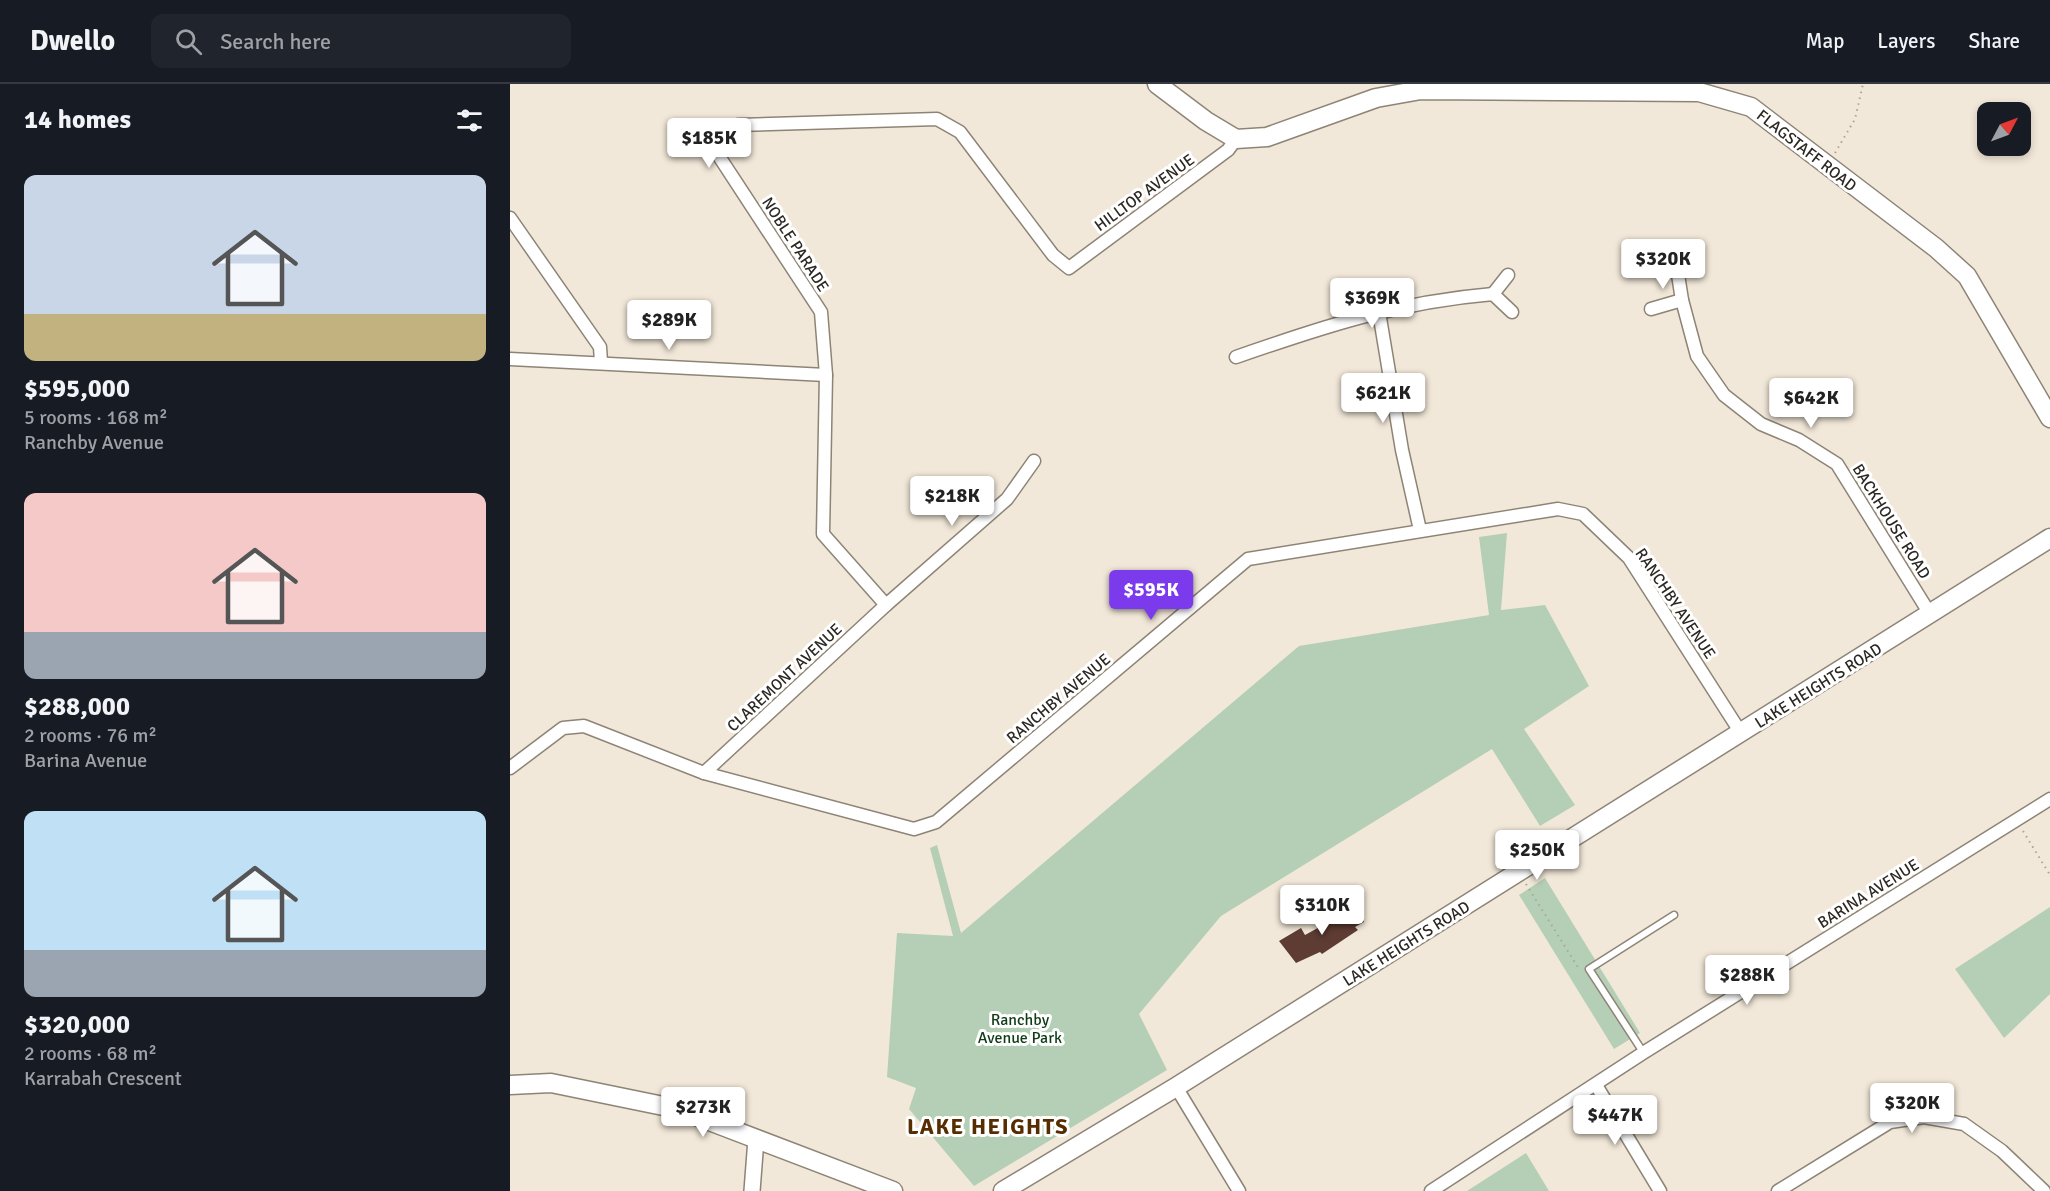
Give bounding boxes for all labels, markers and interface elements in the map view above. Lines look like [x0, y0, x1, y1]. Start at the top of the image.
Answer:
search box [151, 14, 571, 68]
text: Dwello [30, 24, 115, 58]
icon: search [172, 25, 205, 58]
text: Search here [220, 28, 331, 55]
text: Map [1806, 28, 1844, 54]
text: Layers [1877, 28, 1935, 54]
text: Share [1968, 28, 2020, 54]
north arrow [1977, 102, 2031, 156]
map controls [1977, 102, 2031, 156]
text: 14 homes [24, 104, 131, 136]
icon: filters [453, 104, 486, 137]
street label: FLAGSTAFF ROAD [1752, 105, 1860, 196]
pin: $185K [667, 118, 751, 169]
text: $185K [681, 125, 737, 150]
street label: HILLTOP AVENUE [1091, 150, 1198, 236]
street label: NOBLE PARADE [757, 194, 833, 296]
icon: home [201, 214, 309, 322]
pin: $320K [1621, 239, 1705, 290]
text: $320K [1635, 246, 1691, 271]
pin: $369K [1330, 278, 1414, 329]
text: $369K [1344, 285, 1400, 310]
pin: $289K [627, 300, 711, 351]
text: $289K [641, 307, 697, 332]
text: $595,000 [24, 373, 130, 405]
pin: $621K [1341, 373, 1425, 424]
pin: $642K [1769, 378, 1853, 429]
text: $621K [1355, 380, 1411, 405]
text: $642K [1783, 385, 1839, 410]
text: 5 rooms · 168 m² [24, 405, 168, 430]
text: Ranchby Avenue [24, 430, 164, 455]
street label: BACKHOUSE ROAD [1848, 460, 1935, 583]
pin: $218K [910, 476, 994, 527]
text: $218K [924, 483, 980, 508]
icon: home [201, 532, 309, 640]
street label: RANCHBY AVENUE [1631, 544, 1720, 663]
pin: $595K [1109, 570, 1193, 621]
text: $595K [1123, 577, 1179, 602]
street label: CLAREMONT AVENUE [723, 619, 846, 736]
street label: LAKE HEIGHTS ROAD [1751, 639, 1886, 733]
street label: RANCHBY AVENUE [1003, 650, 1115, 748]
text: $288,000 [24, 691, 130, 723]
text: 2 rooms · 76 m² [24, 723, 157, 748]
text: Barina Avenue [24, 748, 147, 773]
pin: $250K [1495, 830, 1579, 881]
text: $250K [1509, 837, 1565, 862]
icon: home [201, 850, 309, 958]
street label: BARINA AVENUE [1814, 855, 1923, 933]
pin: $310K [1280, 885, 1364, 936]
text: $310K [1294, 892, 1350, 917]
street label: LAKE HEIGHTS ROAD [1339, 897, 1474, 991]
pin: $288K [1705, 955, 1789, 1006]
text: $288K [1719, 962, 1775, 987]
text: $320,000 [24, 1009, 130, 1041]
park label: Ranchby Avenue Park [978, 1010, 1062, 1048]
text: 2 rooms · 68 m² [24, 1041, 157, 1066]
text: Karrabah Crescent [24, 1066, 182, 1091]
pin: $320K [1870, 1083, 1954, 1134]
pin: $273K [661, 1087, 745, 1138]
text: $320K [1884, 1090, 1940, 1115]
text: $273K [675, 1094, 731, 1119]
pin: $447K [1573, 1095, 1657, 1146]
text: $447K [1587, 1102, 1643, 1127]
district label: LAKE HEIGHTS [907, 1113, 1069, 1140]

